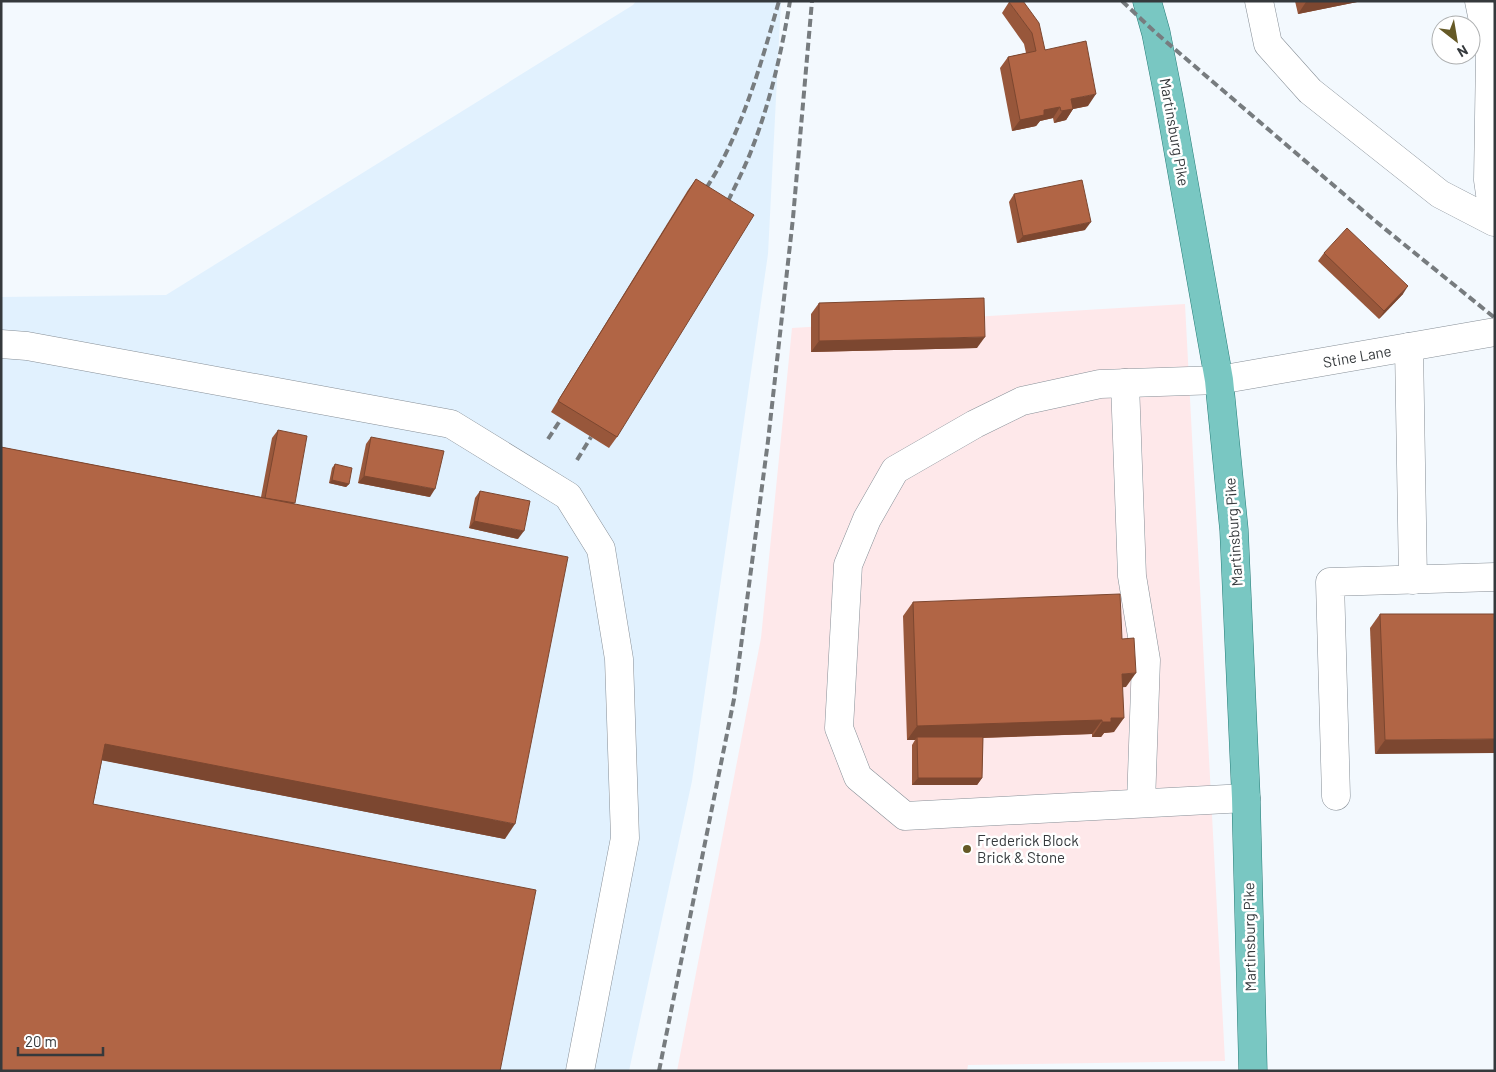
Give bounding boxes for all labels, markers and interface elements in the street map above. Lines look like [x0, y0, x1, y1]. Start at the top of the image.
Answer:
north arrow [1431, 15, 1481, 65]
text: N [1455, 42, 1471, 61]
street label: Martinsburg Pike [1157, 77, 1193, 187]
street label: Stine Lane [1321, 341, 1393, 371]
street label: Martinsburg Pike [1220, 477, 1246, 587]
place label: Frederick Block Brick & Stone [977, 831, 1079, 866]
marker: Frederick Block Brick & Stone [961, 843, 973, 855]
street label: Martinsburg Pike [1239, 882, 1259, 992]
scale bar [18, 1024, 102, 1056]
text: 20 m [25, 1032, 57, 1050]

